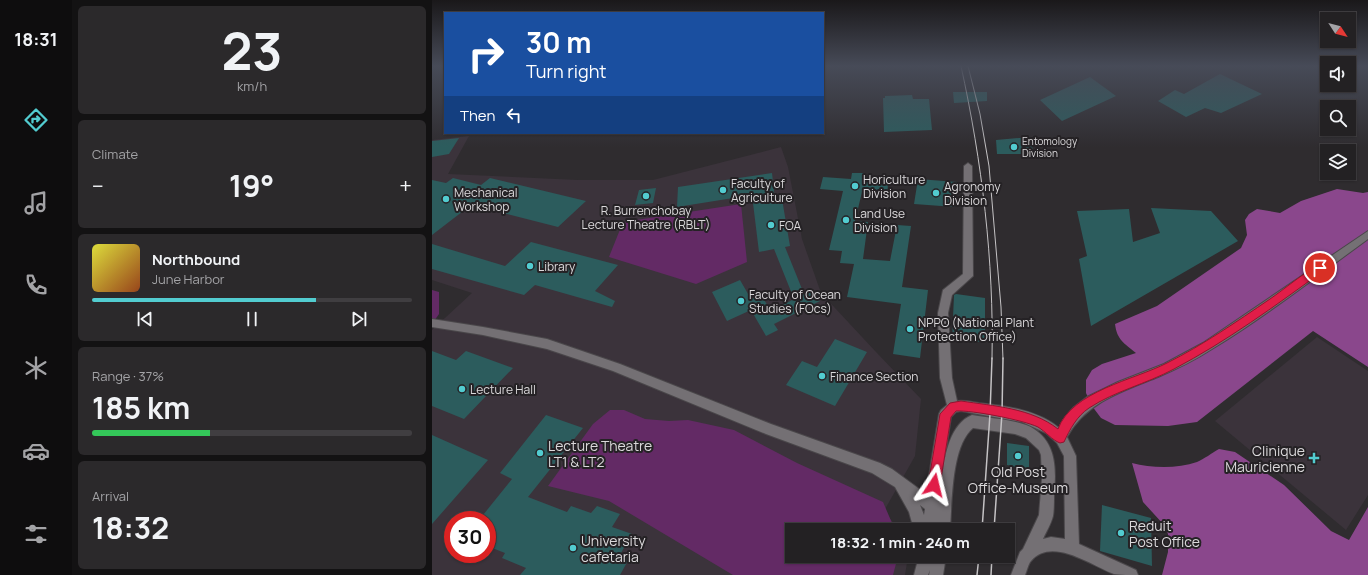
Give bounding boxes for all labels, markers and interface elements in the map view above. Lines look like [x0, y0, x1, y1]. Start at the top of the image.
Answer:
north arrow [1320, 12, 1356, 48]
map controls [1320, 12, 1356, 180]
text: 23 [221, 15, 283, 86]
text: 30 m [526, 23, 591, 61]
text: 18:31 [14, 27, 58, 51]
icon: right [460, 28, 512, 80]
button: sound [1320, 56, 1356, 92]
text: Turn right [526, 59, 607, 83]
text: km/h [237, 77, 267, 95]
button: search [1320, 100, 1356, 136]
icon: left [503, 104, 525, 126]
text: Then [460, 105, 495, 126]
icon: directions [22, 106, 50, 134]
place label: Entomology Division [1022, 134, 1078, 160]
marker: Entomology Division [1009, 142, 1019, 152]
button: layers [1320, 144, 1356, 180]
text: Climate [92, 145, 138, 163]
text: 19° [229, 165, 274, 206]
text: − [92, 171, 104, 201]
text: + [399, 171, 412, 201]
place label: Horiculture Division [863, 171, 925, 202]
place label: Faculty of Agriculture [731, 175, 793, 206]
place label: Agronomy Division [944, 178, 1001, 209]
marker: Horiculture Division [850, 181, 860, 191]
place label: Mechanical Workshop [454, 184, 518, 215]
marker: Faculty of Agriculture [718, 185, 728, 195]
marker: Agronomy Division [931, 188, 941, 198]
icon: music [22, 189, 50, 217]
marker: R. Burrenchobay Lecture Theatre (RBLT) [641, 191, 651, 201]
marker: Mechanical Workshop [441, 194, 451, 204]
place label: R. Burrenchobay Lecture Theatre (RBLT) [582, 202, 710, 233]
place label: Land Use Division [854, 205, 905, 236]
marker: Land Use Division [841, 215, 851, 225]
place label: FOA [779, 217, 801, 234]
marker: FOA [766, 220, 776, 230]
text: Northbound [152, 249, 240, 270]
pin [1303, 251, 1337, 285]
icon: arrive [1309, 257, 1331, 279]
place label: Library [538, 258, 576, 275]
marker: Library [525, 261, 535, 271]
text: June Harbor [152, 270, 225, 288]
icon: phone [22, 271, 50, 299]
place label: Faculty of Ocean Studies (FOcs) [749, 286, 841, 317]
marker: Faculty of Ocean Studies (FOcs) [736, 296, 746, 306]
icon: previous [134, 308, 156, 330]
icon: pause [241, 308, 263, 330]
icon: next [348, 308, 370, 330]
place label: NPPO (National Plant Protection Office) [918, 314, 1034, 345]
marker: NPPO (National Plant Protection Office) [905, 324, 915, 334]
icon: climate [22, 354, 50, 382]
text: Range · 37% [92, 367, 164, 385]
place label: Finance Section [830, 368, 919, 385]
marker: Finance Section [817, 371, 827, 381]
place label: Lecture Hall [470, 381, 536, 398]
marker: Lecture Hall [457, 384, 467, 394]
text: 185 km [92, 387, 190, 428]
place label: Lecture Theatre LT1 & LT2 [548, 436, 652, 471]
icon: car [22, 437, 50, 465]
place label: Clinique Mauricienne [1225, 441, 1305, 476]
marker: Lecture Theatre LT1 & LT2 [535, 448, 545, 458]
marker: Old Post Office-Museum [1013, 451, 1023, 461]
marker: Clinique Mauricienne [1308, 452, 1320, 464]
place label: Old Post Office-Museum [968, 462, 1068, 497]
position arrow [913, 464, 955, 506]
text: Arrival [92, 487, 129, 505]
text: 18:32 [92, 507, 169, 548]
speed limit sign: 30 [444, 511, 496, 563]
place label: Reduit Post Office [1129, 516, 1200, 551]
icon: filters [22, 520, 50, 548]
marker: Reduit Post Office [1116, 528, 1126, 538]
place label: University cafetaria [581, 531, 646, 566]
text: 18:32 · 1 min · 240 m [830, 532, 970, 553]
marker: University cafetaria [568, 543, 578, 553]

